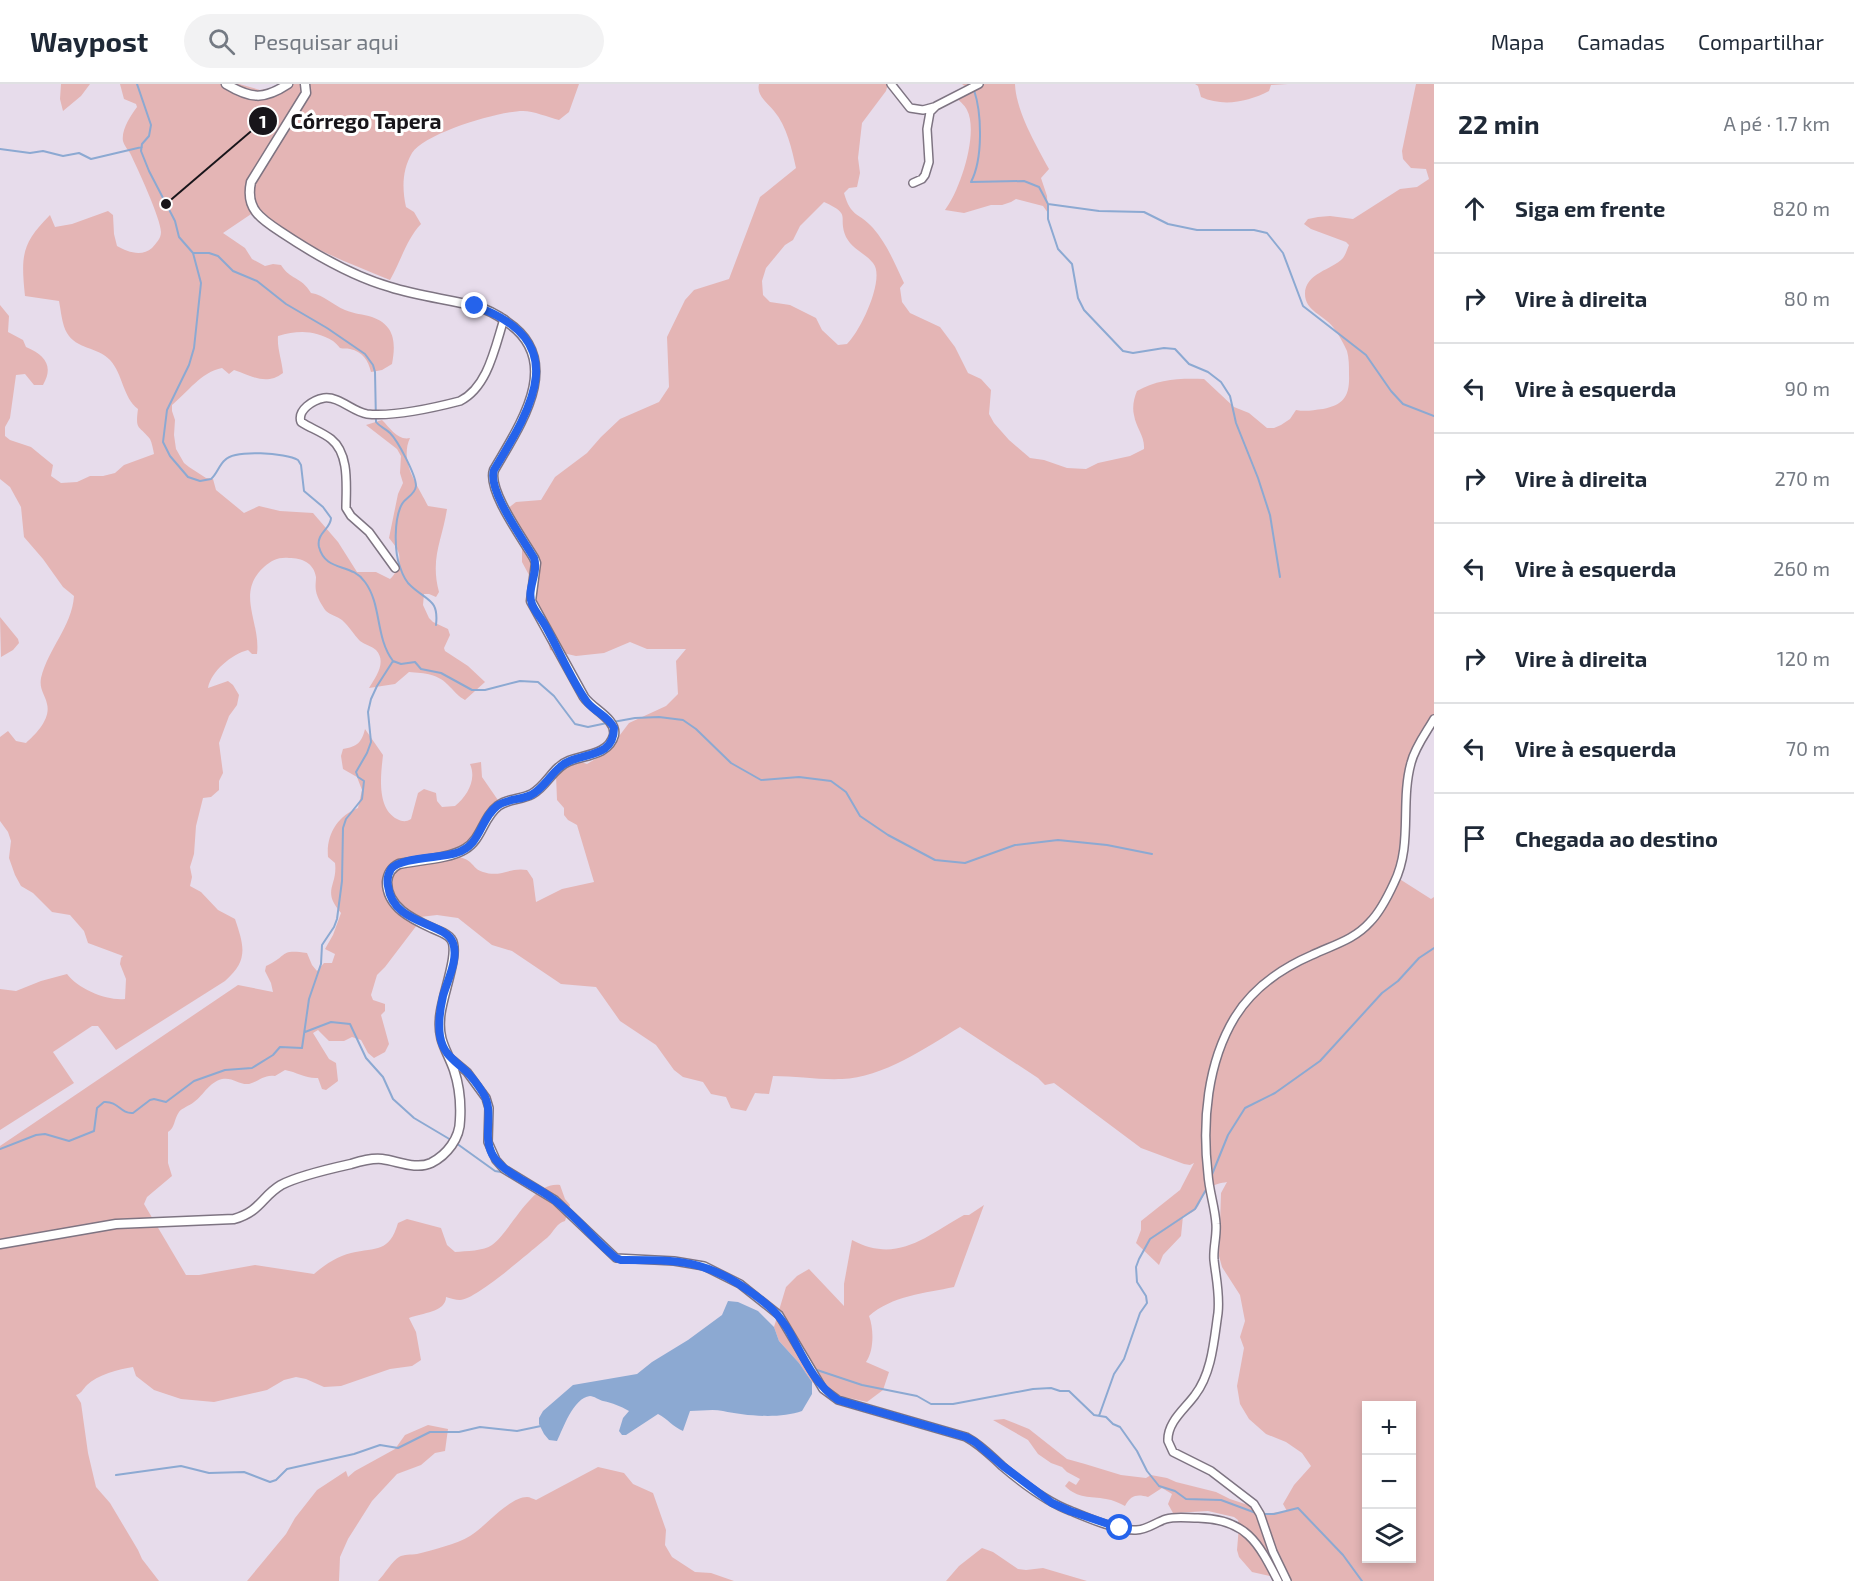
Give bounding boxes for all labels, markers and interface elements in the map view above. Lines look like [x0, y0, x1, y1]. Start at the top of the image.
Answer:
search box [184, 14, 604, 68]
text: Waypost [30, 24, 148, 58]
icon: search [205, 25, 238, 58]
text: Pesquisar aqui [253, 28, 399, 54]
text: Mapa [1491, 29, 1544, 54]
text: Camadas [1577, 29, 1665, 54]
text: Compartilhar [1698, 29, 1824, 54]
callout: Córrego Tapera [248, 102, 453, 141]
text: Córrego Tapera [291, 108, 441, 133]
text: 22 min [1458, 108, 1540, 139]
text: 1 [259, 110, 267, 132]
text: A pé · 1.7 km [1723, 111, 1830, 135]
icon: ahead [1458, 192, 1491, 225]
text: Siga em frente [1515, 195, 1665, 221]
text: 820 m [1773, 196, 1830, 220]
icon: right [1458, 282, 1491, 315]
text: Vire à direita [1515, 285, 1647, 311]
text: 80 m [1784, 286, 1830, 310]
route end [461, 292, 487, 318]
icon: left [1458, 372, 1491, 405]
text: Vire à esquerda [1515, 375, 1676, 401]
text: 90 m [1785, 376, 1830, 400]
icon: right [1458, 462, 1491, 495]
text: Vire à direita [1515, 465, 1647, 491]
text: 270 m [1774, 466, 1830, 490]
icon: left [1458, 552, 1491, 585]
text: Vire à esquerda [1515, 555, 1676, 581]
text: 260 m [1773, 556, 1830, 580]
icon: right [1458, 642, 1491, 675]
text: Vire à direita [1515, 645, 1647, 671]
text: 120 m [1777, 646, 1830, 670]
icon: left [1458, 732, 1491, 765]
text: Vire à esquerda [1515, 735, 1676, 761]
text: 70 m [1786, 736, 1830, 760]
icon: arrive [1458, 822, 1491, 855]
text: Chegada ao destino [1515, 825, 1718, 851]
map controls [1362, 1401, 1416, 1563]
button: + [1362, 1401, 1416, 1455]
button: − [1362, 1455, 1416, 1509]
button: layers [1362, 1509, 1416, 1563]
route start [1106, 1514, 1132, 1540]

